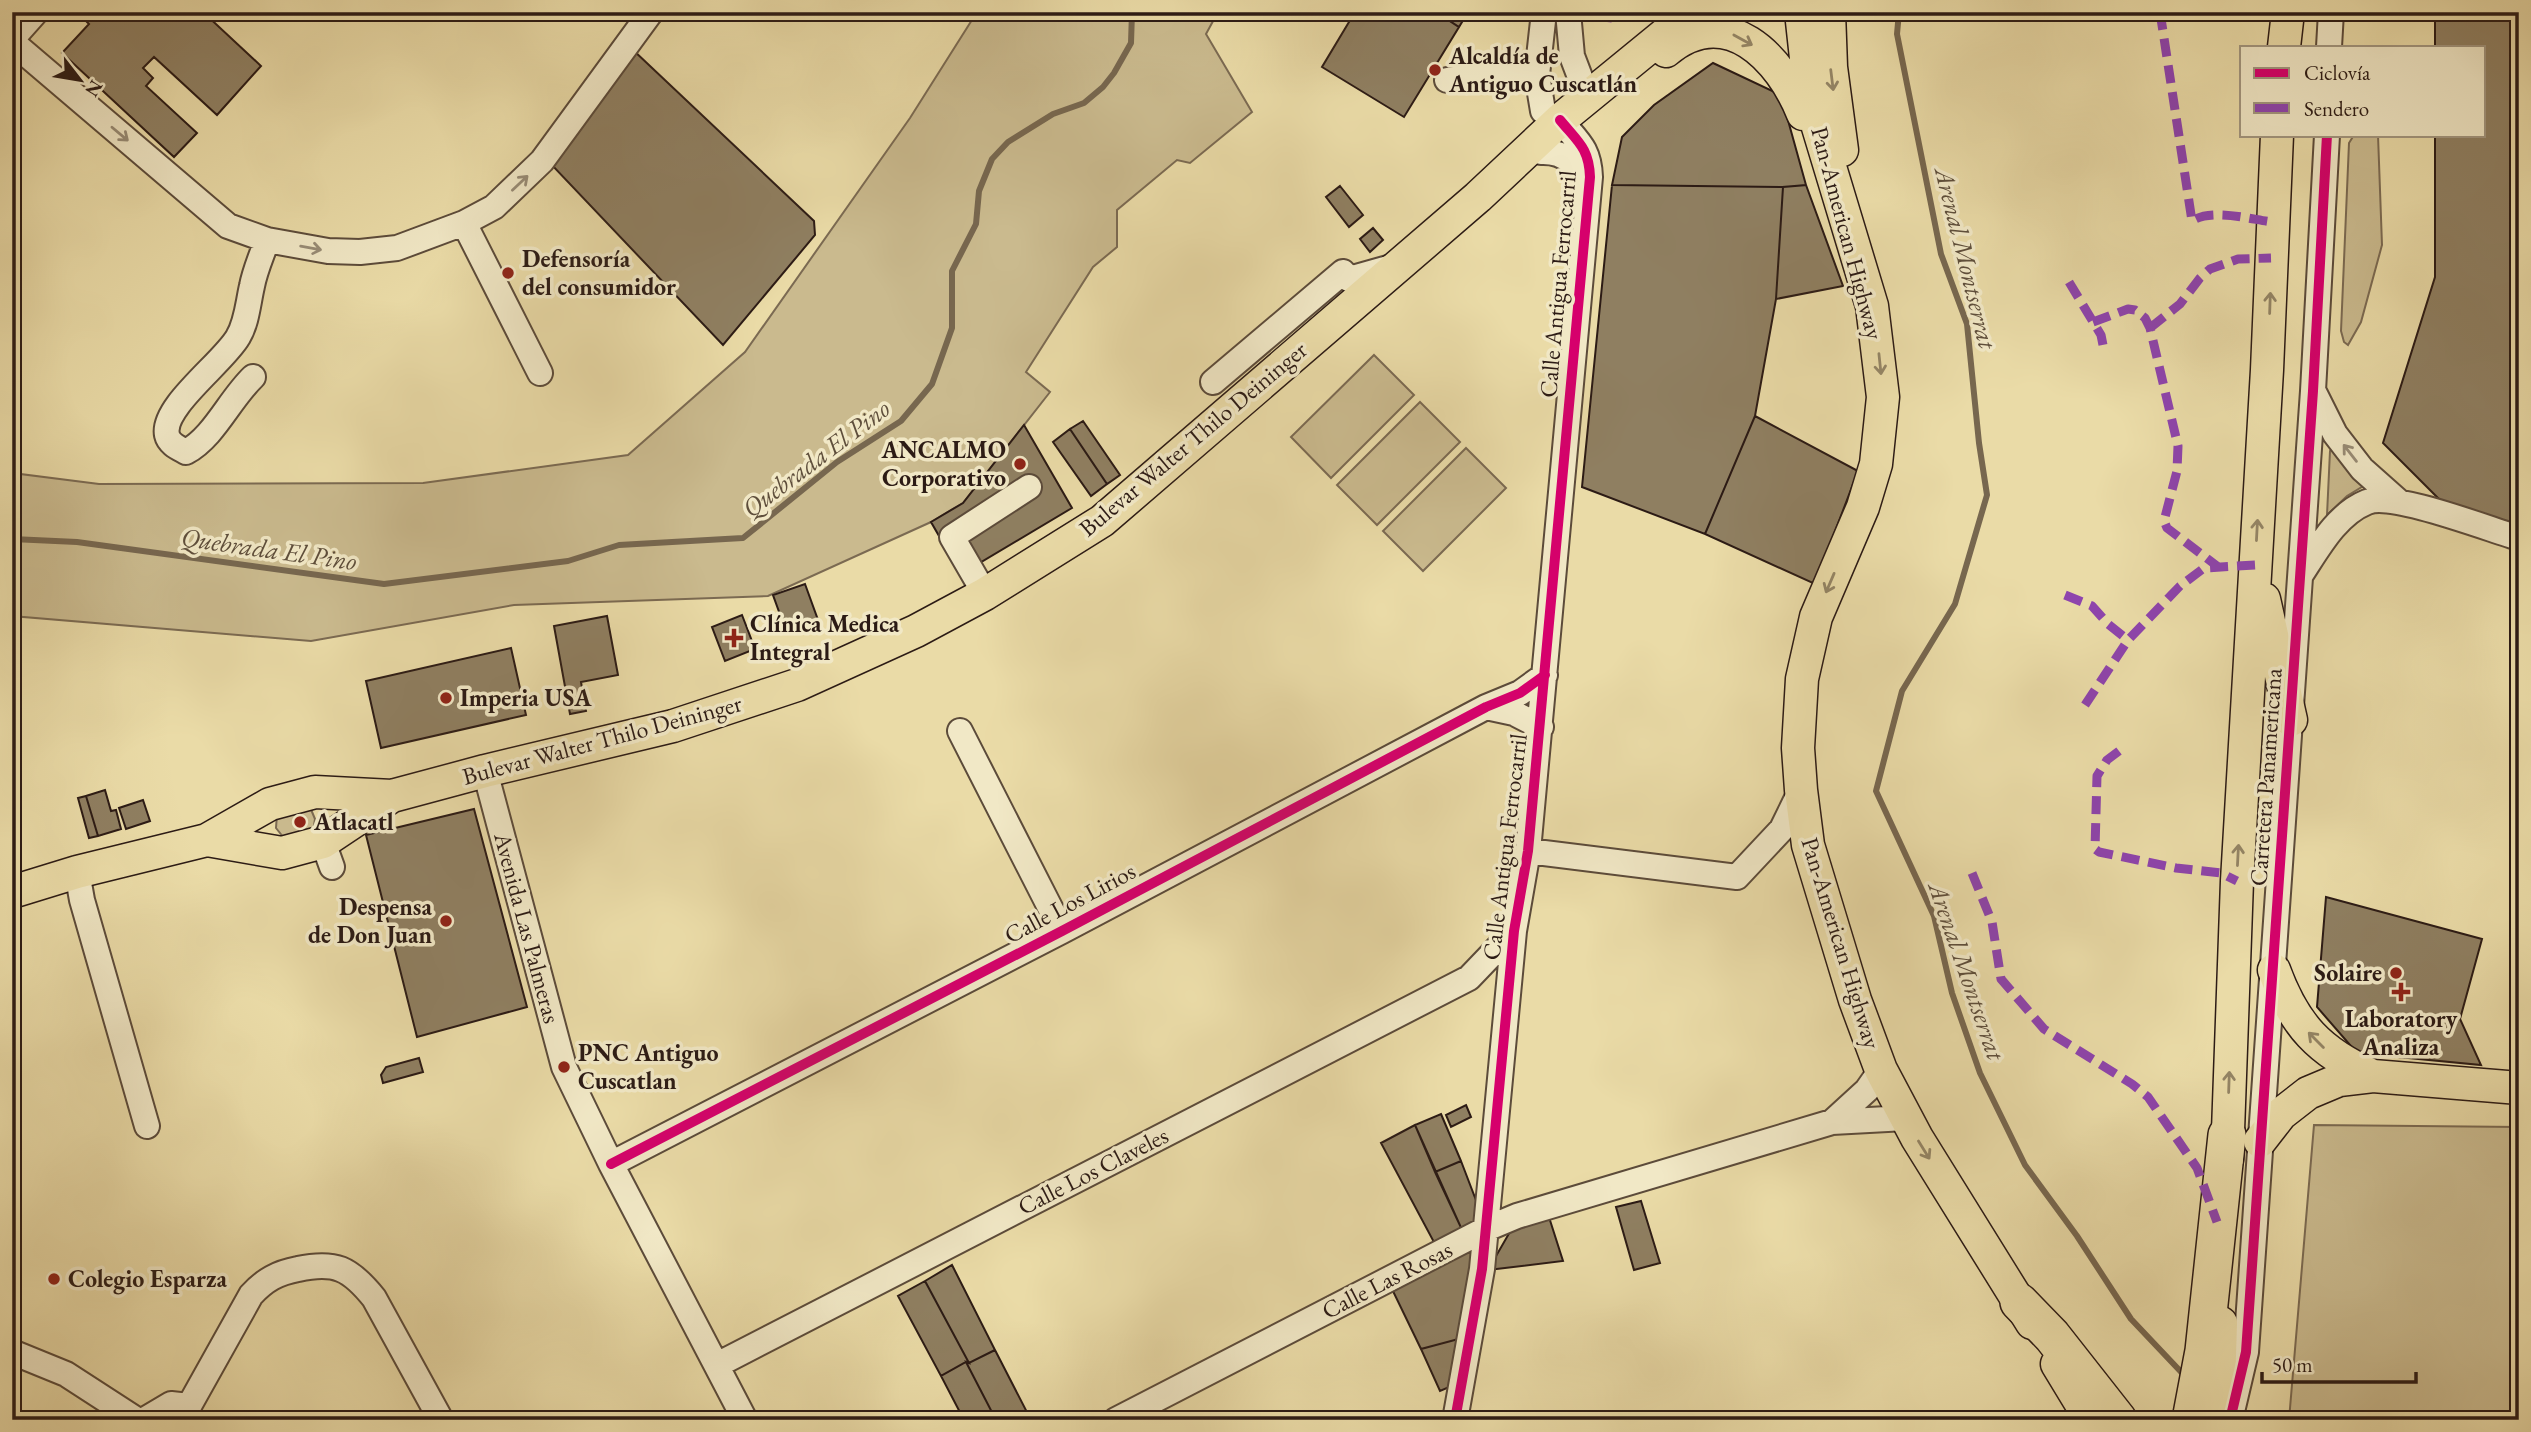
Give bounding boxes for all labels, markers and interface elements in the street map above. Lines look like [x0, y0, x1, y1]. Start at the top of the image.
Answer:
one-way arrow [1732, 33, 1752, 47]
place label: Alcaldía de Antiguo Cuscatlán [1448, 40, 1637, 100]
north arrow [46, 46, 116, 116]
legend [2240, 46, 2486, 136]
text: Ciclovía [2304, 59, 2371, 86]
marker: Alcaldía de Antiguo Cuscatlán [1427, 62, 1443, 78]
one-way arrow [1826, 68, 1839, 91]
text: N [79, 75, 109, 102]
text: Sendero [2304, 95, 2369, 122]
street label: Pan-American Highway [1804, 123, 1891, 343]
one-way arrow [111, 126, 129, 142]
water label: Arenal Montserrat [1927, 162, 2005, 354]
street label: Calle Antigua Ferrocarril [1532, 169, 1583, 399]
one-way arrow [511, 174, 528, 191]
one-way arrow [299, 242, 322, 255]
place label: Defensoría del consumidor [522, 243, 676, 302]
marker: Defensoría del consumidor [500, 265, 516, 281]
one-way arrow [2263, 292, 2276, 315]
street label: Bulevar Walter Thilo Deininger [1072, 334, 1313, 543]
one-way arrow [1874, 353, 1887, 375]
water label: Quebrada El Pino [735, 391, 897, 525]
place label: ANCALMO Corporativo [880, 434, 1006, 493]
one-way arrow [2343, 444, 2358, 463]
marker: ANCALMO Corporativo [1012, 456, 1028, 472]
one-way arrow [2251, 519, 2264, 542]
water label: Quebrada El Pino [179, 520, 359, 578]
one-way arrow [1823, 571, 1836, 593]
place label: Clínica Medica Integral [750, 608, 900, 668]
marker: Clínica Medica Integral [724, 628, 744, 648]
street label: Carretera Panamericana [2242, 667, 2289, 887]
place label: Imperia USA [460, 682, 592, 713]
street label: Bulevar Walter Thilo Deininger [459, 687, 745, 792]
marker: Imperia USA [438, 690, 454, 706]
street label: Calle Antigua Ferrocarril [1475, 732, 1534, 962]
place label: Atlacatl [313, 806, 394, 837]
marker: Atlacatl [292, 814, 308, 830]
street label: Avenida Las Palmeras [487, 828, 568, 1027]
street label: Pan-American Highway [1795, 833, 1889, 1053]
one-way arrow [2232, 844, 2245, 867]
street label: Calle Los Lirios [999, 855, 1141, 950]
water label: Arenal Montserrat [1920, 876, 2014, 1066]
place label: Despensa de Don Juan [308, 891, 432, 950]
marker: Despensa de Don Juan [438, 913, 454, 929]
place label: Solaire [2314, 957, 2382, 988]
marker: Solaire [2388, 965, 2404, 981]
marker: Laboratory Analiza [2391, 982, 2411, 1002]
place label: Laboratory Analiza [2345, 1003, 2458, 1062]
one-way arrow [2307, 1032, 2324, 1049]
place label: PNC Antiguo Cuscatlan [578, 1037, 719, 1096]
marker: PNC Antiguo Cuscatlan [556, 1059, 572, 1075]
one-way arrow [2223, 1071, 2236, 1094]
street label: Calle Los Claveles [1012, 1119, 1173, 1222]
one-way arrow [1918, 1139, 1932, 1159]
street label: Calle Las Rosas [1316, 1233, 1457, 1326]
place label: Colegio Esparza [68, 1263, 228, 1295]
marker: Colegio Esparza [46, 1271, 62, 1287]
scale bar [2262, 1341, 2416, 1385]
text: 50 m [2272, 1351, 2313, 1378]

